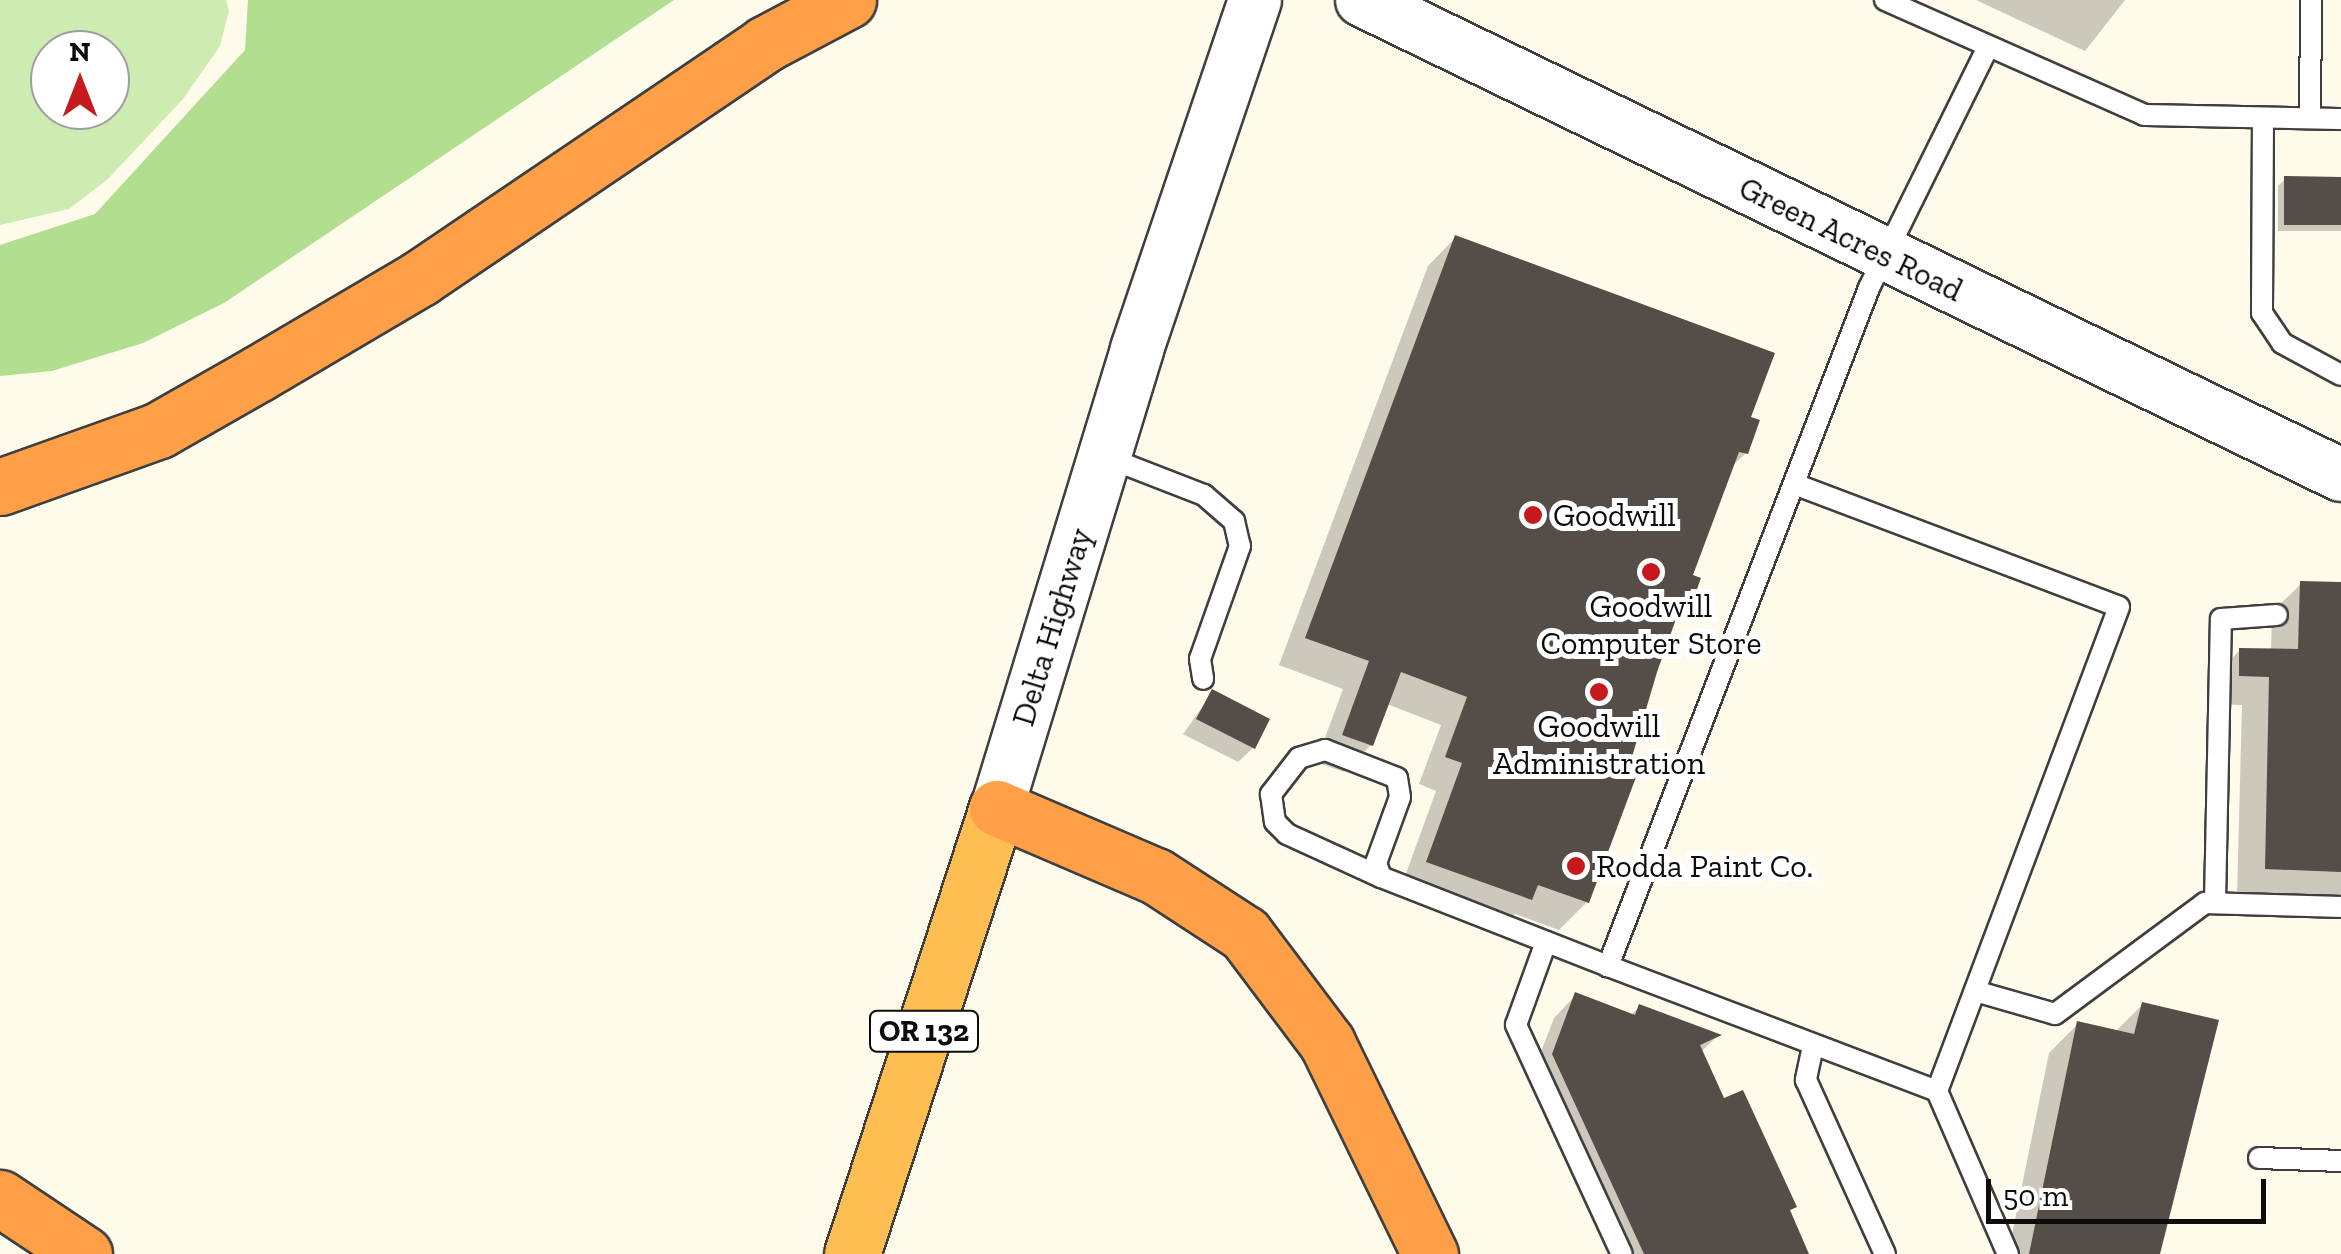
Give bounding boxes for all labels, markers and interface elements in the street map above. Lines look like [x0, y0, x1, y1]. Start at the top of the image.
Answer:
north arrow [30, 30, 130, 130]
text: N [69, 35, 91, 68]
street label: Green Acres Road [1733, 168, 1969, 310]
place label: Goodwill [1553, 496, 1676, 534]
marker: Goodwill [1522, 504, 1544, 526]
street label: Delta Highway [1004, 524, 1100, 730]
marker: Goodwill Computer Store [1640, 561, 1662, 583]
place label: Goodwill Computer Store [1540, 588, 1762, 663]
marker: Goodwill Administration [1588, 681, 1610, 703]
place label: Goodwill Administration [1493, 708, 1705, 783]
place label: Rodda Paint Co. [1596, 847, 1813, 885]
marker: Rodda Paint Co. [1565, 855, 1587, 877]
road number: OR 132 [869, 1006, 979, 1056]
scale bar [1991, 1159, 2271, 1221]
text: 50 m [2003, 1178, 2068, 1214]

